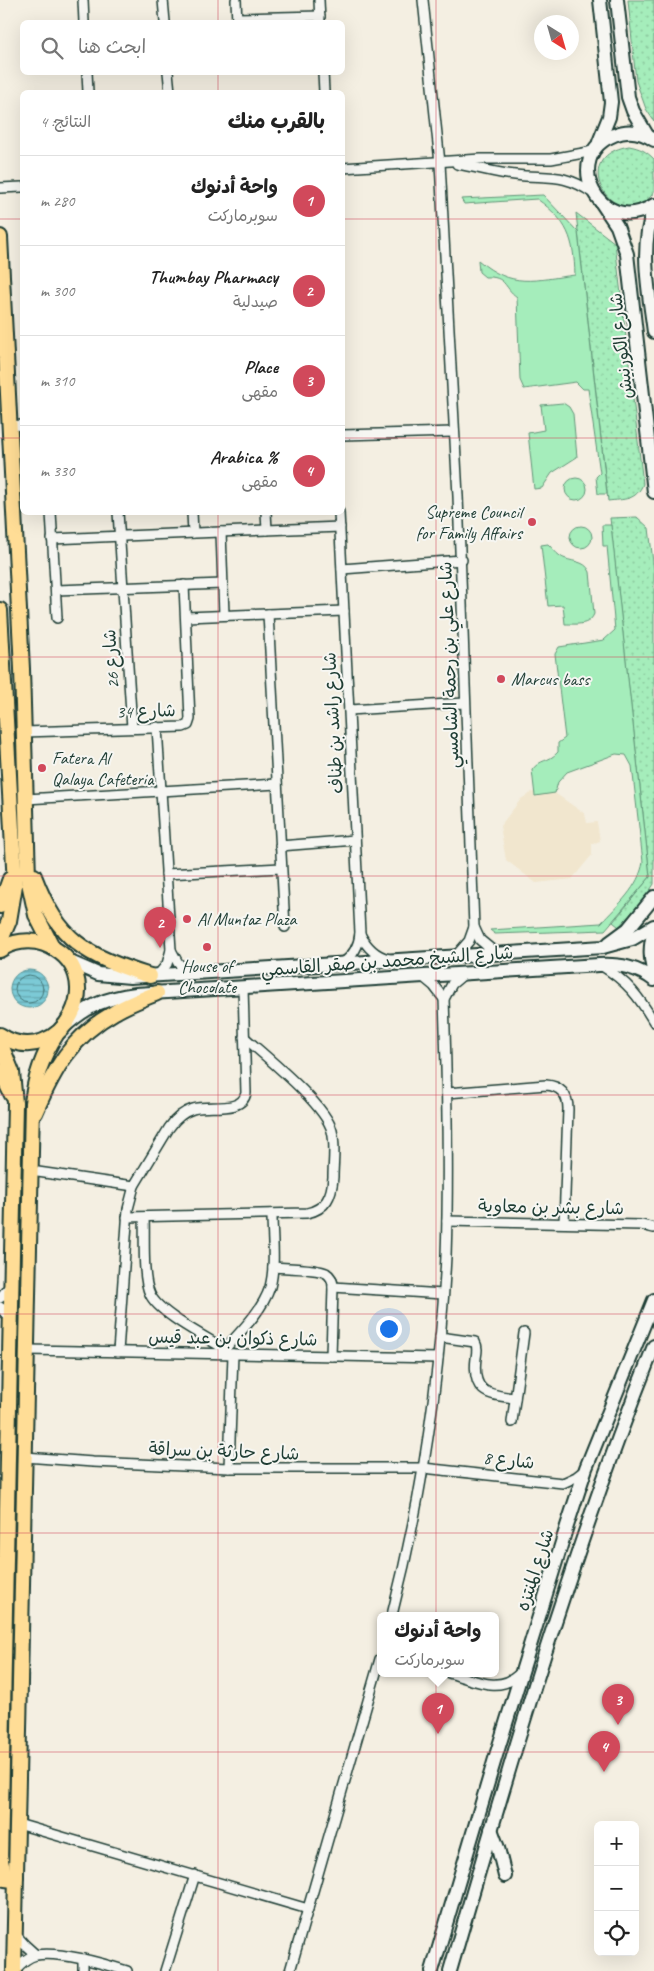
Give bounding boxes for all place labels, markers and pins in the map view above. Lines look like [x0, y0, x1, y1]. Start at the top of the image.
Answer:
place label: Supreme Council for Family Affairs [416, 501, 525, 544]
marker: Supreme Council for Family Affairs [526, 516, 538, 528]
place label: Marcus bass [511, 668, 591, 690]
marker: Marcus bass [495, 673, 507, 685]
place label: Fatera Al Qalaya Cafeteria [52, 747, 155, 790]
marker: Fatera Al Qalaya Cafeteria [36, 762, 48, 774]
pin: 2 [144, 907, 176, 948]
place label: Al Muntaz Plaza [197, 908, 298, 930]
marker: Al Muntaz Plaza [181, 913, 193, 925]
marker: House of Chocolate [201, 941, 213, 953]
place label: House of Chocolate [178, 955, 237, 998]
pin: 3 [602, 1684, 634, 1725]
pin: 1 [422, 1693, 454, 1734]
pin: 4 [588, 1731, 620, 1772]

